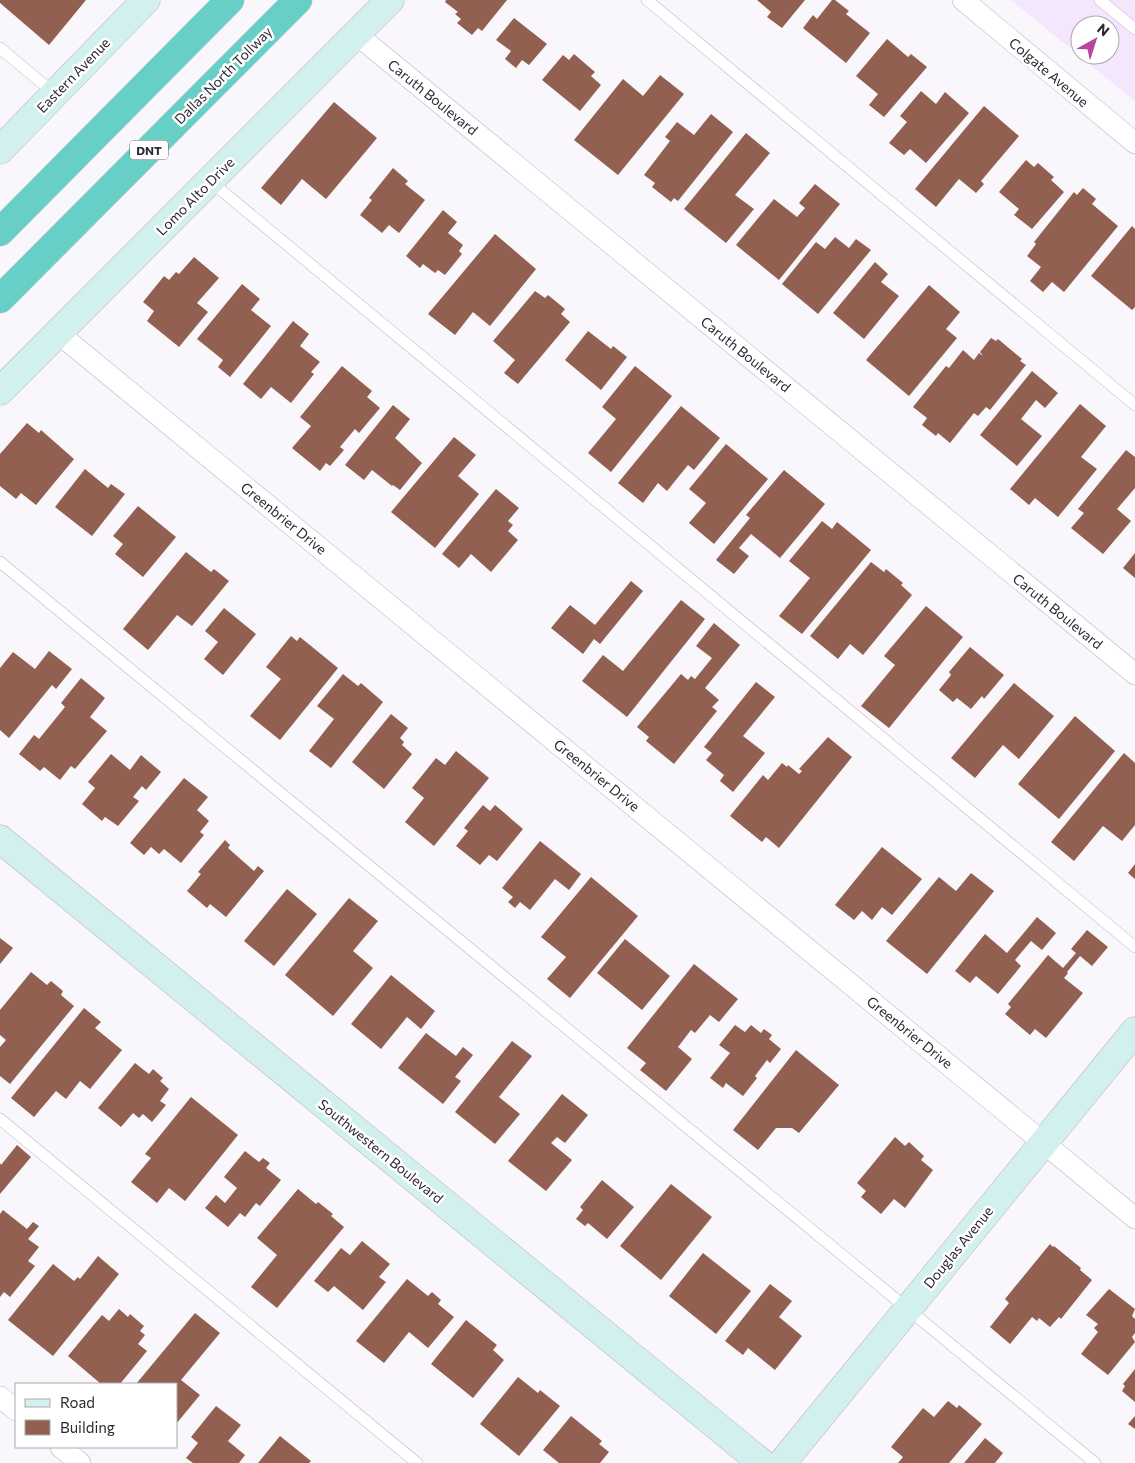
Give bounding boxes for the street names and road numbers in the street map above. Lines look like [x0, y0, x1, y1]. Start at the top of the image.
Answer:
street label: Dallas North Tollway [171, 23, 275, 127]
street label: Eastern Avenue [33, 34, 113, 116]
street label: Colgate Avenue [1006, 34, 1092, 110]
street label: Caruth Boulevard [385, 56, 481, 138]
road number: DNT [130, 140, 168, 160]
street label: Lomo Alto Drive [152, 153, 238, 239]
street label: Caruth Boulevard [698, 313, 794, 395]
street label: Greenbrier Drive [238, 478, 330, 558]
street label: Caruth Boulevard [1010, 570, 1106, 652]
street label: Greenbrier Drive [551, 735, 643, 815]
street label: Greenbrier Drive [864, 992, 956, 1072]
street label: Southwestern Boulevard [315, 1095, 447, 1207]
street label: Douglas Avenue [920, 1203, 996, 1291]

